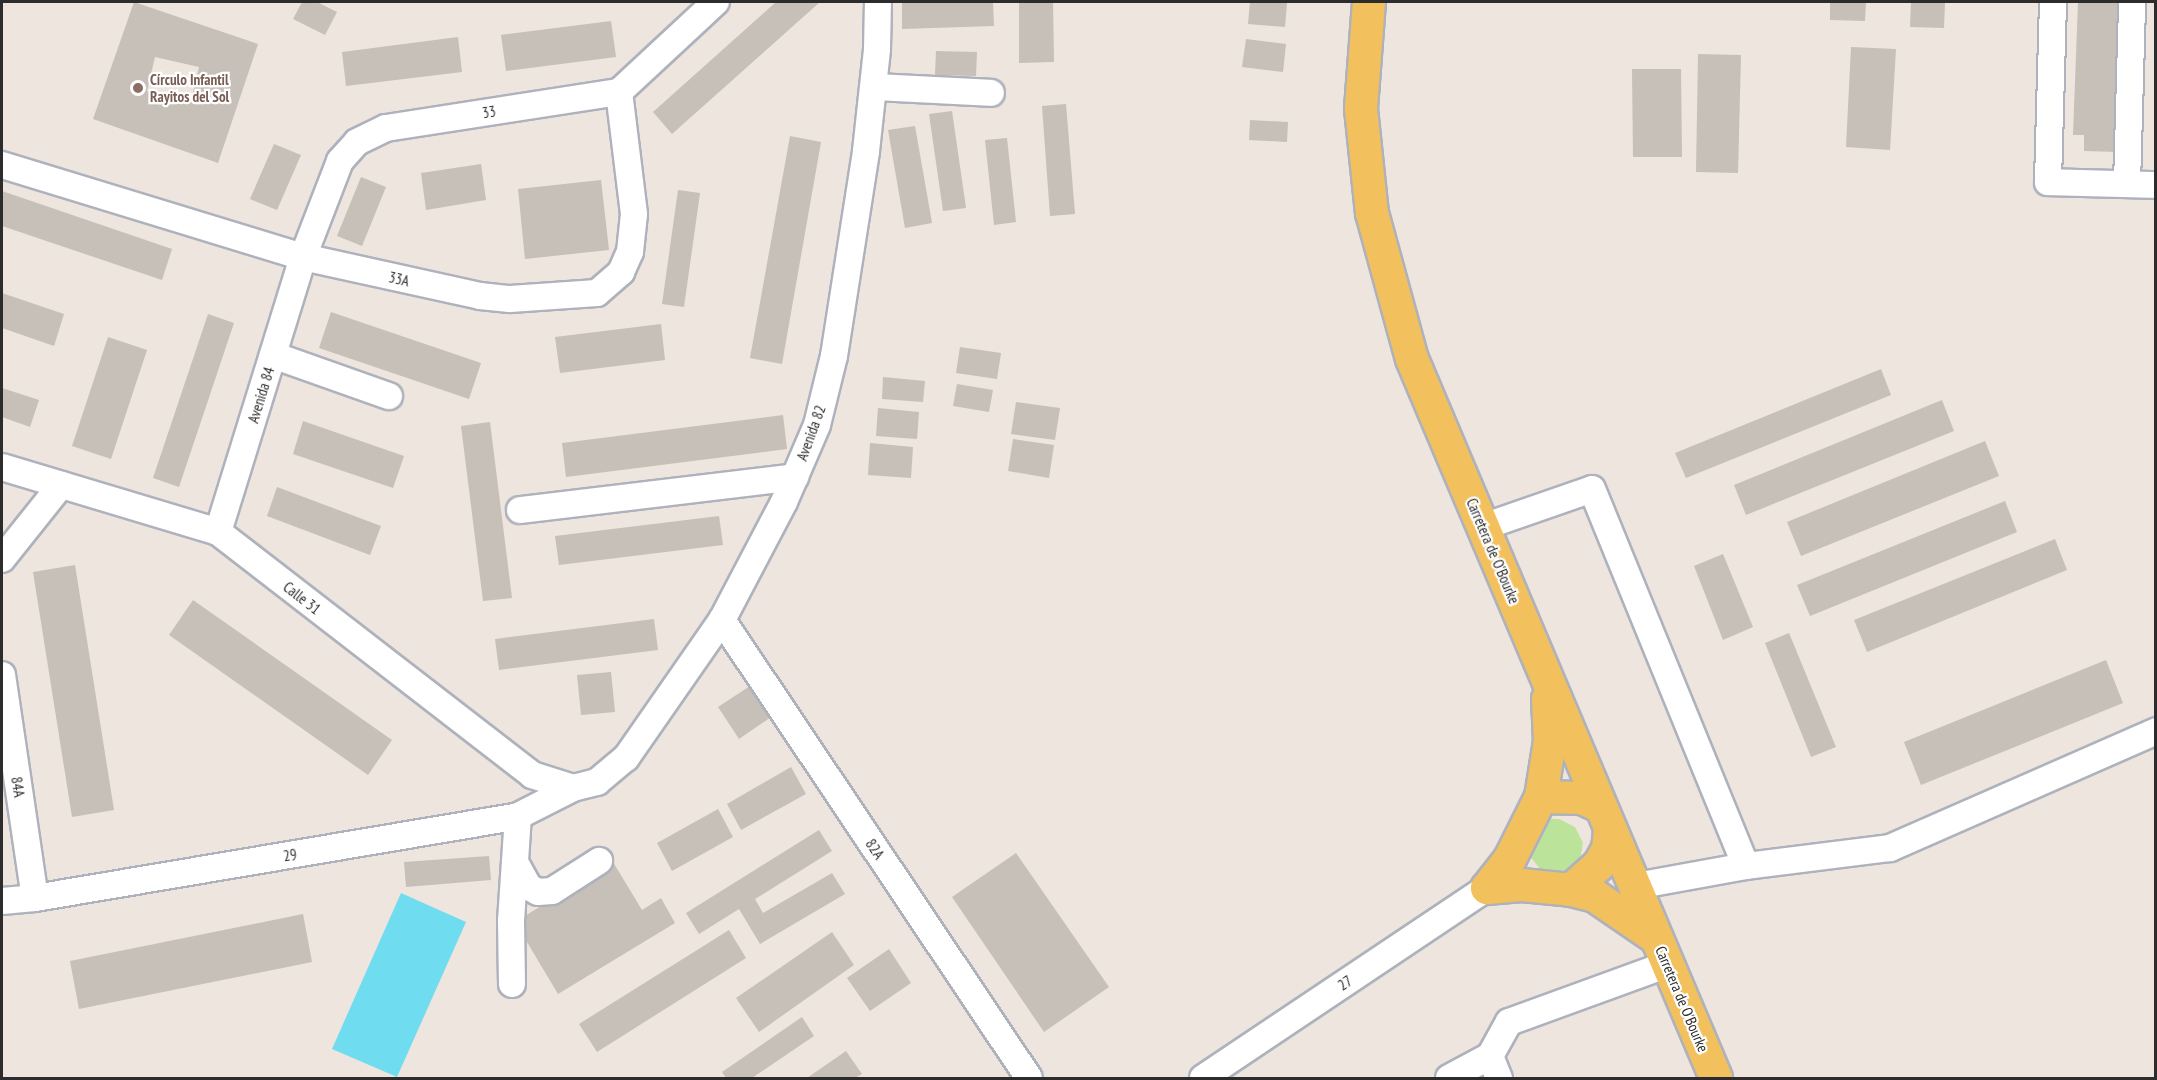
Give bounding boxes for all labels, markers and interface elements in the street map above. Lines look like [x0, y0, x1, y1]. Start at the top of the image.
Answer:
place label: Círculo Infantil Rayitos del Sol [150, 70, 229, 105]
marker: Círculo Infantil Rayitos del Sol [131, 81, 145, 95]
street label: 33 [481, 102, 497, 122]
street label: 33A [387, 268, 411, 290]
street label: Avenida 84 [244, 365, 278, 425]
street label: Avenida 82 [793, 403, 829, 463]
street label: Carretera de O'Bourke [1463, 495, 1523, 607]
street label: Calle 31 [280, 578, 324, 618]
street label: 84A [7, 775, 29, 799]
street label: 82A [862, 835, 888, 863]
street label: 29 [282, 845, 298, 865]
street label: Carretera de O'Bourke [1652, 943, 1712, 1055]
street label: 27 [1334, 972, 1356, 994]

